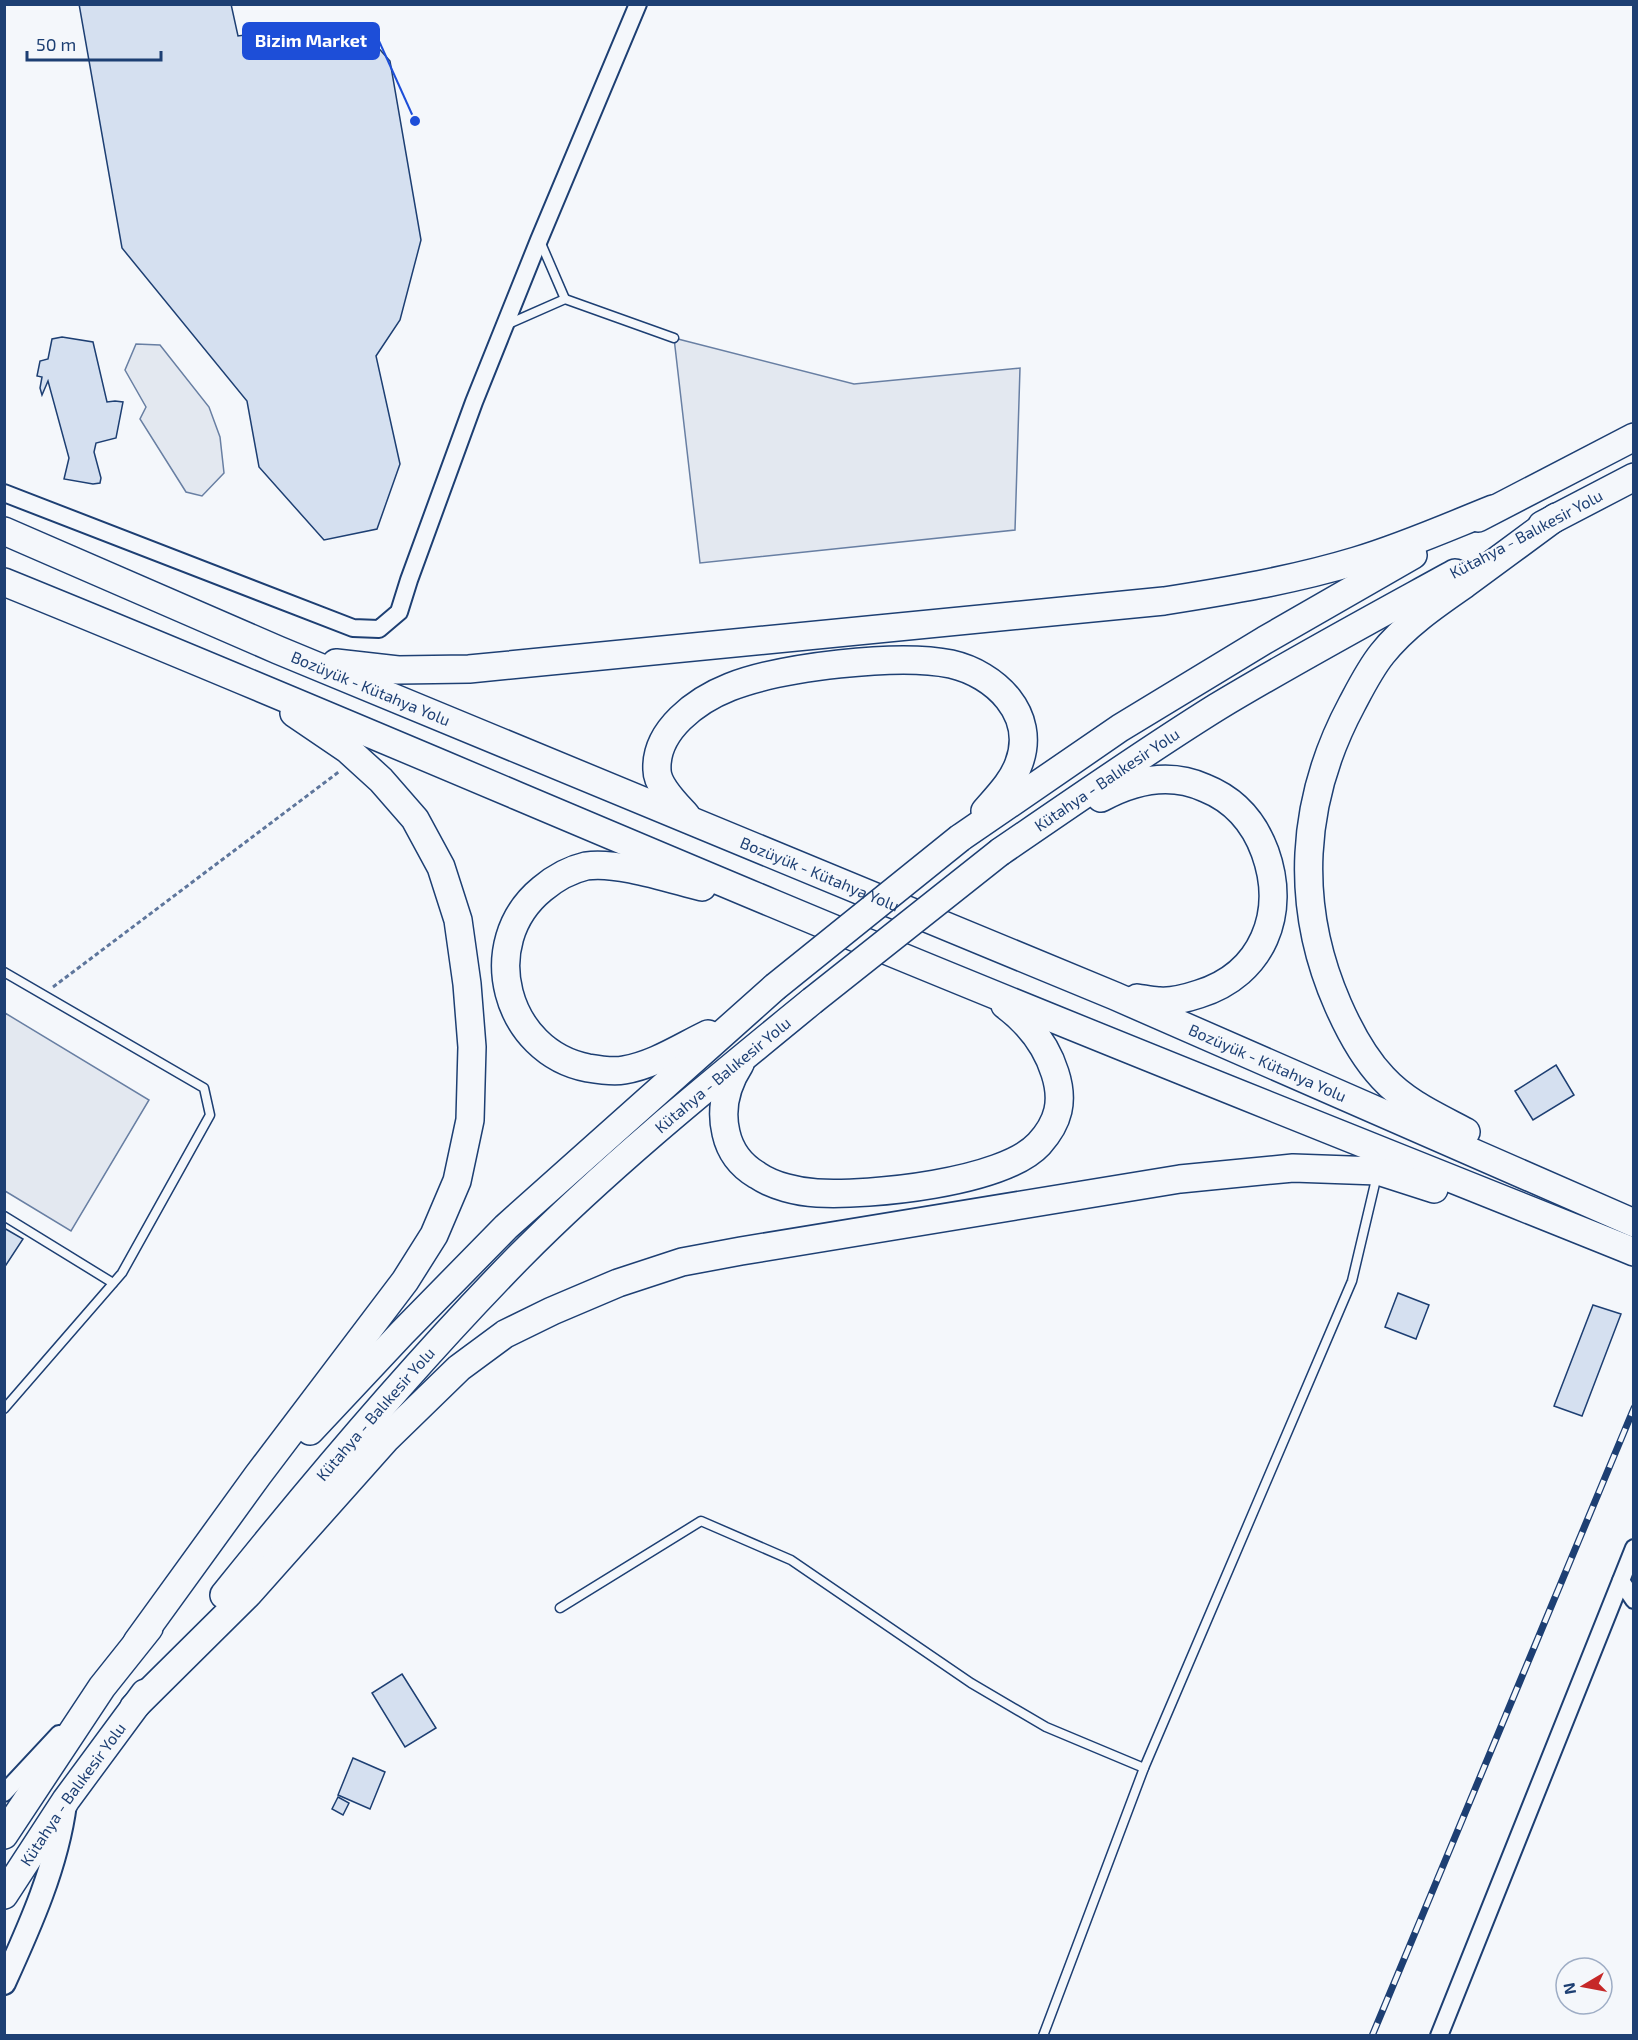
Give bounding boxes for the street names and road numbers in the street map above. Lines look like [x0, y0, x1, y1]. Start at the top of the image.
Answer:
street label: Kütahya - Balıkesir Yolu [1446, 485, 1605, 582]
street label: Bozüyük - Kütahya Yolu [289, 647, 453, 729]
street label: Kütahya - Balıkesir Yolu [1030, 724, 1182, 835]
street label: Bozüyük - Kütahya Yolu [738, 832, 902, 915]
street label: Kütahya - Balıkesir Yolu [651, 1013, 794, 1136]
street label: Bozüyük - Kütahya Yolu [1186, 1019, 1350, 1105]
street label: Kütahya - Balıkesir Yolu [312, 1343, 438, 1484]
street label: Kütahya - Balıkesir Yolu [16, 1719, 129, 1869]

